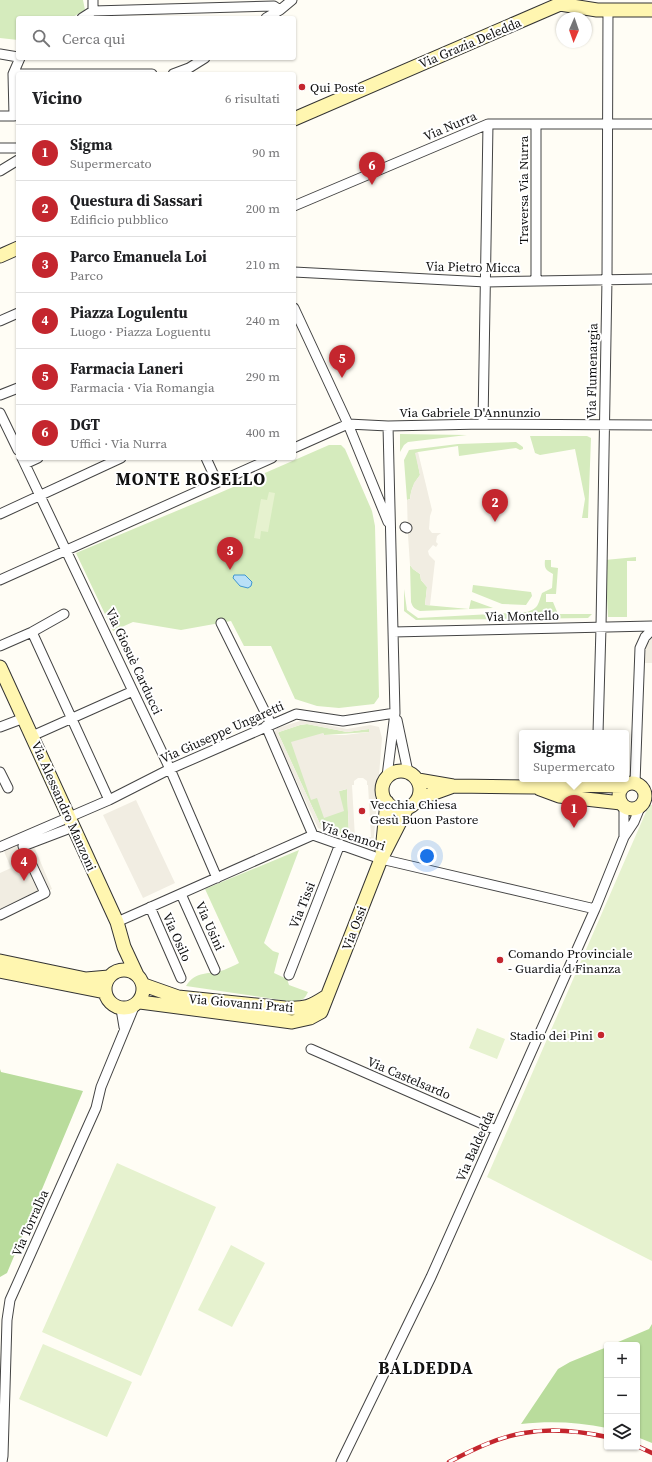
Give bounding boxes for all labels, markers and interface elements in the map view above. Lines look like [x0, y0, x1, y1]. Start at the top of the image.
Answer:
north arrow [556, 12, 592, 48]
street label: Via Grazia Deledda [416, 14, 524, 72]
search box [16, 16, 296, 60]
icon: search [30, 27, 52, 49]
text: Cerca qui [62, 28, 125, 49]
place label: Qui Poste [310, 79, 365, 96]
marker: Qui Poste [297, 82, 307, 92]
text: Vicino [32, 86, 82, 110]
text: 6 risultati [225, 90, 280, 107]
street label: Via Nurra [421, 107, 480, 145]
text: Sigma [70, 134, 112, 155]
street label: Traversa Via Nurra [515, 135, 532, 244]
text: 1 [41, 144, 49, 161]
text: 90 m [252, 144, 280, 161]
pin: 6 [359, 152, 385, 185]
text: Supermercato [70, 155, 152, 172]
text: Questura di Sassari [70, 190, 203, 211]
text: 2 [41, 200, 49, 217]
text: 200 m [246, 200, 280, 217]
text: Edificio pubblico [70, 211, 168, 228]
text: Parco Emanuela Loi [70, 246, 207, 267]
text: 3 [41, 256, 49, 273]
text: 210 m [246, 256, 280, 273]
street label: Via Pietro Micca [425, 258, 521, 276]
text: Parco [70, 267, 103, 284]
text: Piazza Logulentu [70, 302, 188, 323]
text: 4 [41, 312, 49, 329]
text: 240 m [246, 312, 280, 329]
street label: Via Flumenargia [583, 322, 601, 419]
text: Luogo · Piazza Loguentu [70, 323, 211, 340]
pin: 5 [329, 345, 355, 378]
text: Farmacia Laneri [70, 358, 183, 379]
text: 5 [41, 368, 49, 385]
text: 290 m [246, 368, 280, 385]
text: Farmacia · Via Romangia [70, 379, 215, 396]
street label: Via Gabriele D'Annunzio [399, 404, 541, 421]
text: DGT [70, 414, 100, 435]
text: 6 [41, 424, 49, 441]
text: 400 m [246, 424, 280, 441]
text: Uffici · Via Nurra [70, 435, 167, 452]
district label: MONTE ROSELLO [116, 467, 266, 491]
pin: 2 [482, 489, 508, 522]
pin: 3 [217, 537, 243, 570]
street label: Via Giosuè Carducci [102, 605, 166, 717]
street label: Via Montello [485, 607, 559, 625]
street label: Via Giuseppe Ungaretti [158, 697, 287, 767]
popup [519, 730, 629, 782]
text: Sigma [533, 737, 576, 758]
street label: Via Alessandro Manzoni [28, 738, 100, 874]
text: Supermercato [533, 758, 615, 775]
pin: 1 [561, 795, 587, 828]
place label: Vecchia Chiesa Gesù Buon Pastore [370, 796, 479, 828]
marker: Vecchia Chiesa Gesù Buon Pastore [357, 806, 367, 816]
street label: Via Sennori [318, 817, 388, 855]
your location [417, 846, 437, 866]
pin: 4 [11, 848, 37, 881]
street label: Via Tissi [285, 879, 319, 931]
street label: Via Usini [192, 899, 228, 953]
street label: Via Ossi [338, 903, 370, 953]
street label: Via Osilo [159, 910, 195, 964]
place label: Comando Provinciale - Guardia d Finanza [508, 945, 633, 977]
marker: Comando Provinciale - Guardia d Finanza [495, 955, 505, 965]
street label: Via Giovanni Prati [188, 990, 294, 1016]
place label: Stadio dei Pini [510, 1027, 593, 1044]
marker: Stadio dei Pini [596, 1030, 606, 1040]
street label: Via Castelsardo [365, 1053, 453, 1103]
street label: Via Baldedda [452, 1108, 498, 1184]
street label: Via Torralba [8, 1187, 52, 1259]
map controls [604, 1342, 640, 1450]
button: + [604, 1342, 640, 1378]
district label: BALDEDDA [378, 1356, 474, 1380]
button: − [604, 1378, 640, 1414]
button: layers [604, 1414, 640, 1450]

